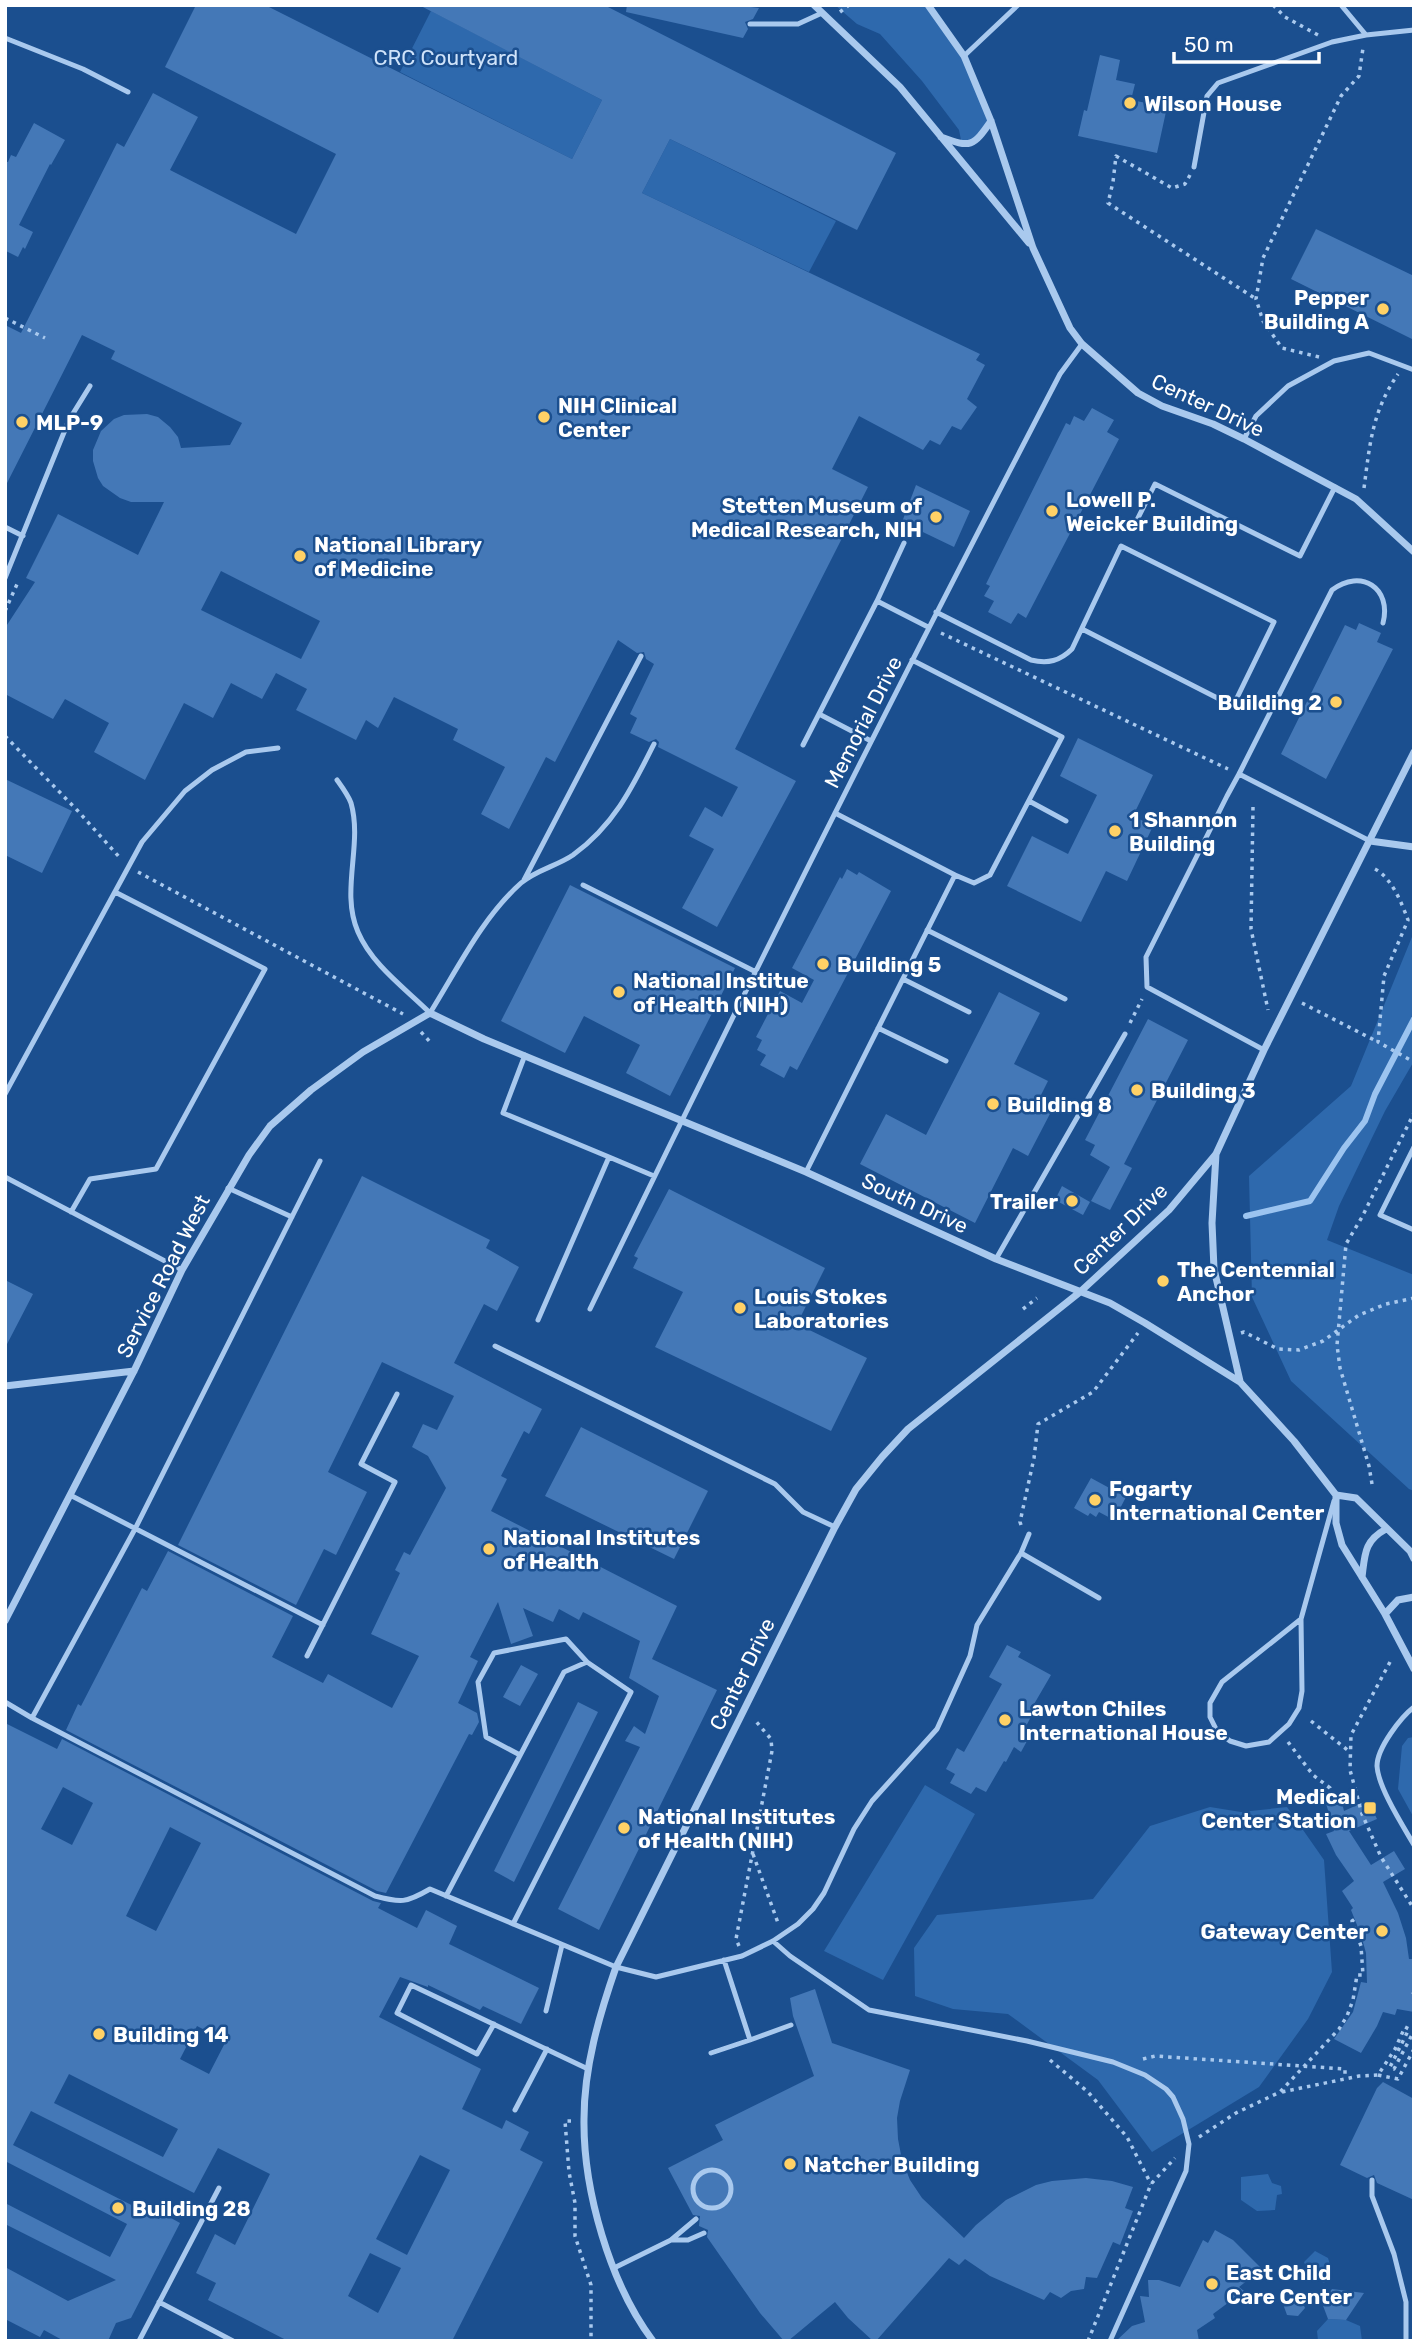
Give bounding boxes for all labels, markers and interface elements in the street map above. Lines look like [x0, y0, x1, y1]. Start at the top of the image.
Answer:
scale bar [1174, 21, 1319, 65]
text: 50 m [1184, 32, 1234, 57]
park label: CRC Courtyard [374, 45, 518, 70]
place label: Wilson House [1144, 91, 1282, 116]
marker: Wilson House [1122, 95, 1138, 111]
place label: Pepper Building A [1264, 285, 1369, 334]
marker: Pepper Building A [1375, 301, 1391, 317]
street label: Center Drive [1148, 368, 1268, 442]
place label: NIH Clinical Center [558, 393, 677, 442]
marker: NIH Clinical Center [536, 409, 552, 425]
place label: MLP-9 [36, 410, 103, 435]
marker: MLP-9 [14, 414, 30, 430]
place label: Lowell P. Weicker Building [1066, 487, 1238, 536]
place label: Stetten Museum of Medical Research, NIH [691, 493, 923, 542]
marker: Lowell P. Weicker Building [1044, 503, 1060, 519]
marker: Stetten Museum of Medical Research, NIH [928, 509, 944, 525]
place label: National Library of Medicine [314, 532, 482, 581]
marker: National Library of Medicine [292, 548, 308, 564]
street label: Memorial Drive [819, 652, 907, 792]
place label: Building 2 [1218, 690, 1322, 715]
marker: Building 2 [1328, 694, 1344, 710]
place label: 1 Shannon Building [1129, 807, 1237, 856]
marker: 1 Shannon Building [1107, 823, 1123, 839]
place label: Building 5 [837, 952, 941, 977]
marker: Building 5 [815, 956, 831, 972]
place label: National Institue of Health (NIH) [633, 968, 809, 1017]
marker: National Institue of Health (NIH) [611, 984, 627, 1000]
place label: Building 3 [1151, 1078, 1256, 1103]
marker: Building 3 [1129, 1082, 1145, 1098]
place label: Building 8 [1007, 1092, 1112, 1117]
marker: Building 8 [985, 1096, 1001, 1112]
street label: South Drive [858, 1167, 972, 1239]
street label: Center Drive [1068, 1178, 1172, 1280]
place label: Trailer [990, 1189, 1058, 1214]
street label: Service Road West [111, 1190, 215, 1362]
marker: Trailer [1064, 1193, 1080, 1209]
place label: The Centennial Anchor [1177, 1257, 1335, 1306]
marker: The Centennial Anchor [1155, 1273, 1171, 1289]
place label: Louis Stokes Laboratories [754, 1284, 889, 1333]
marker: Louis Stokes Laboratories [732, 1300, 748, 1316]
place label: Fogarty International Center [1109, 1476, 1325, 1525]
marker: Fogarty International Center [1087, 1492, 1103, 1508]
place label: National Institutes of Health [503, 1525, 700, 1574]
marker: National Institutes of Health [481, 1541, 497, 1557]
street label: Center Drive [704, 1614, 780, 1734]
place label: Lawton Chiles International House [1019, 1696, 1228, 1745]
marker: Lawton Chiles International House [997, 1712, 1013, 1728]
place label: Medical Center Station [1201, 1784, 1356, 1833]
marker: Medical Center Station [1362, 1800, 1378, 1816]
place label: National Institutes of Health (NIH) [638, 1804, 835, 1853]
marker: National Institutes of Health (NIH) [616, 1820, 632, 1836]
place label: Gateway Center [1200, 1919, 1368, 1944]
marker: Gateway Center [1374, 1923, 1390, 1939]
place label: Building 14 [113, 2022, 229, 2047]
marker: Building 14 [91, 2026, 107, 2042]
place label: Natcher Building [804, 2152, 980, 2177]
marker: Natcher Building [782, 2156, 798, 2172]
place label: Building 28 [132, 2196, 251, 2221]
marker: Building 28 [110, 2200, 126, 2216]
place label: East Child Care Center [1226, 2260, 1352, 2309]
marker: East Child Care Center [1204, 2276, 1220, 2292]

